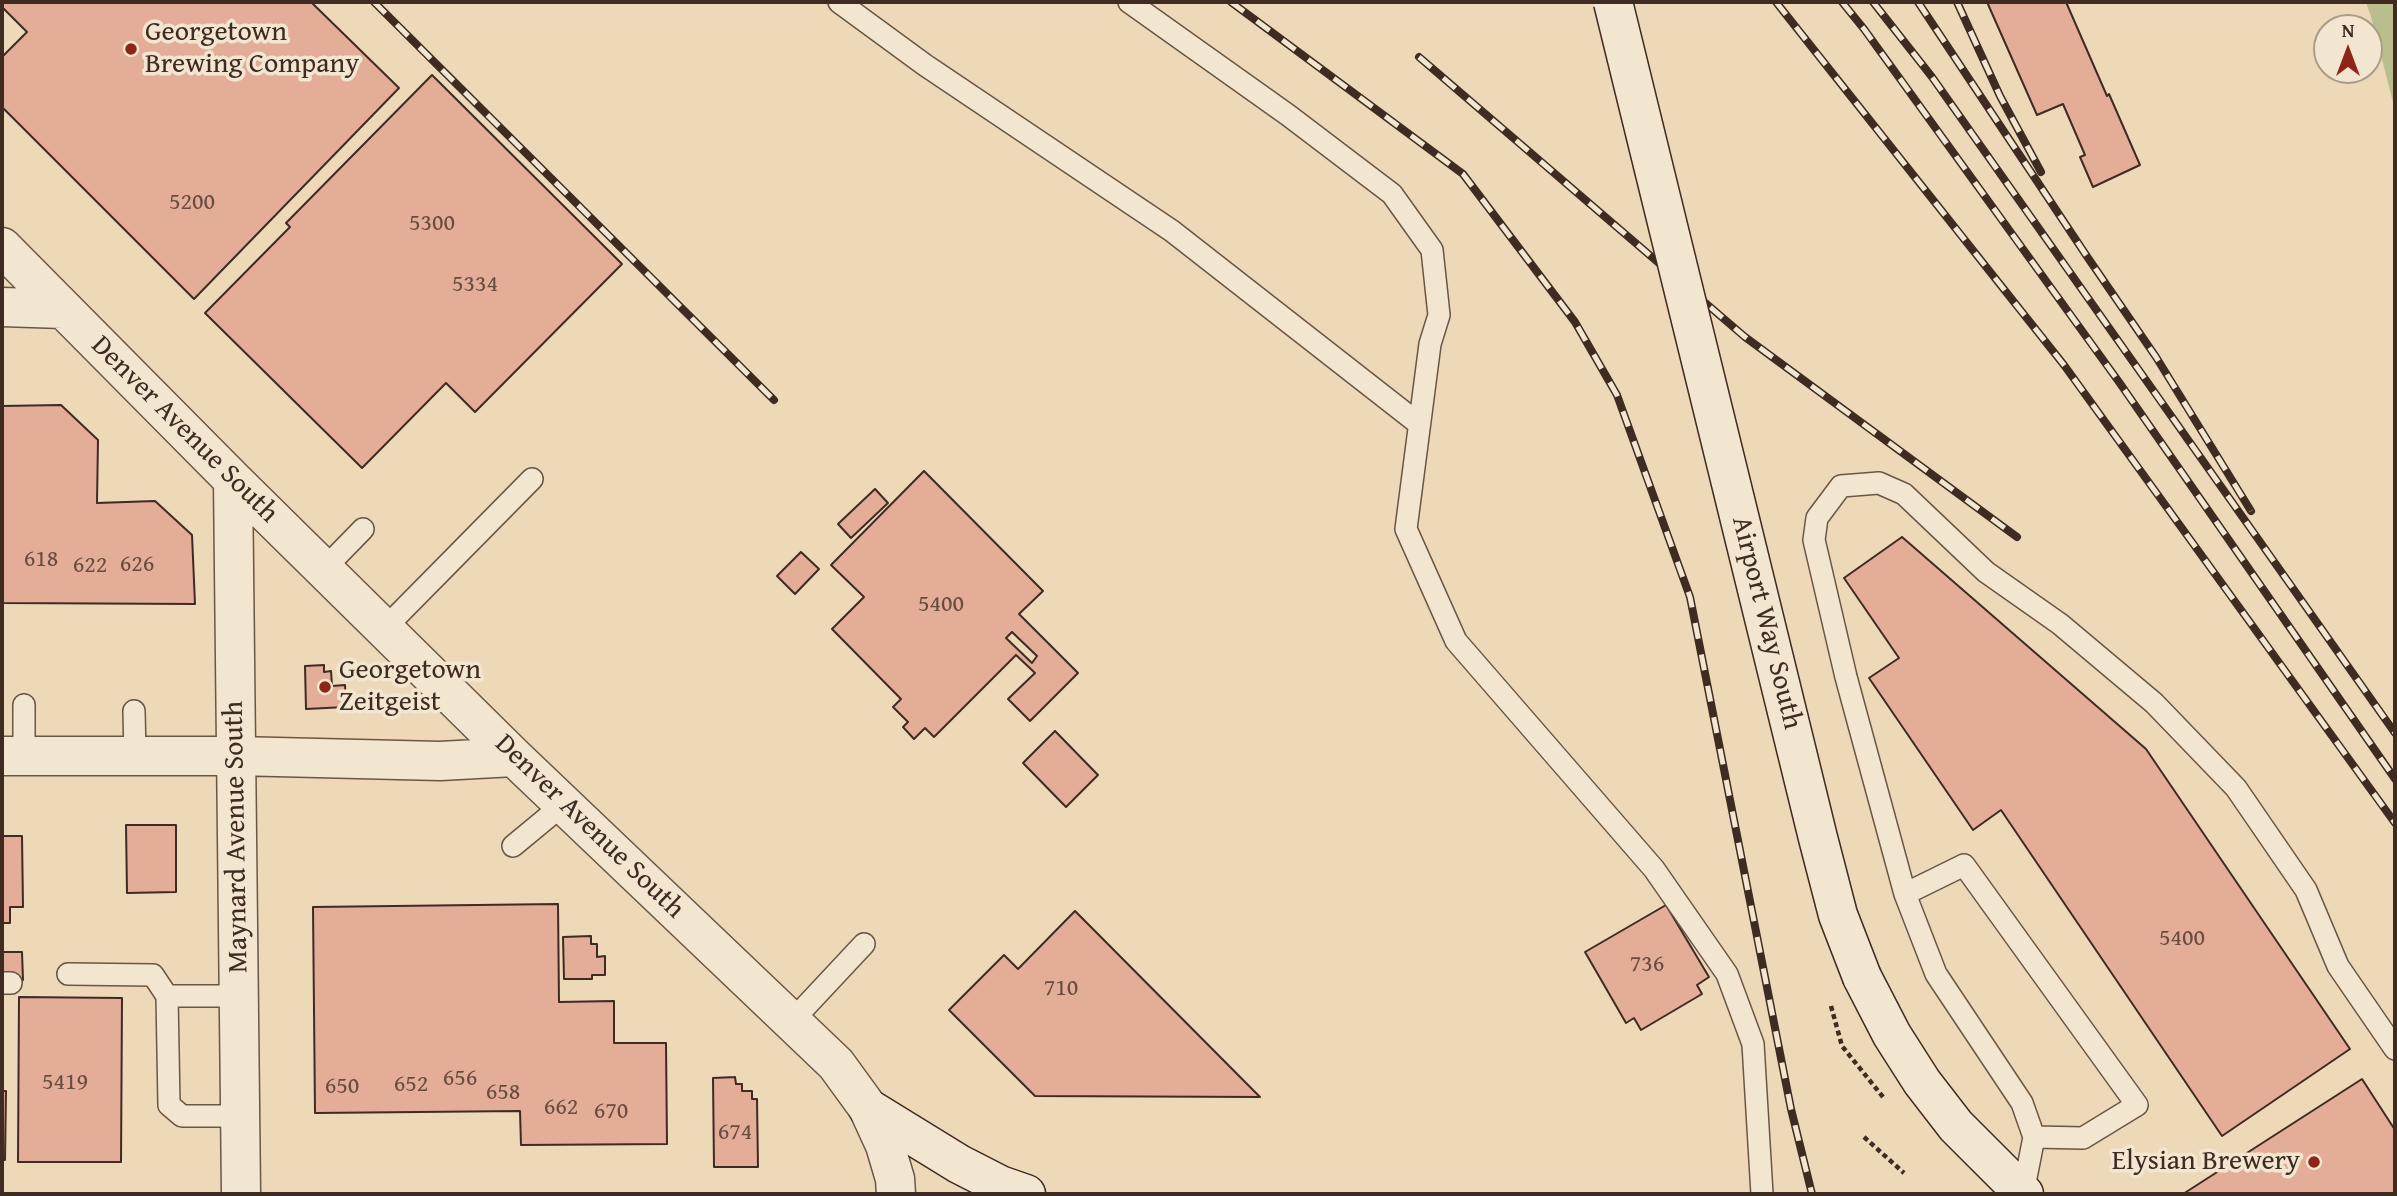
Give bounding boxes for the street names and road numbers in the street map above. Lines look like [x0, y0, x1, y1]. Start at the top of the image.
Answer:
street label: Denver Avenue South [83, 329, 285, 531]
street label: Airport Way South [1723, 513, 1809, 733]
street label: Maynard Avenue South [218, 701, 256, 973]
street label: Denver Avenue South [487, 728, 691, 926]

